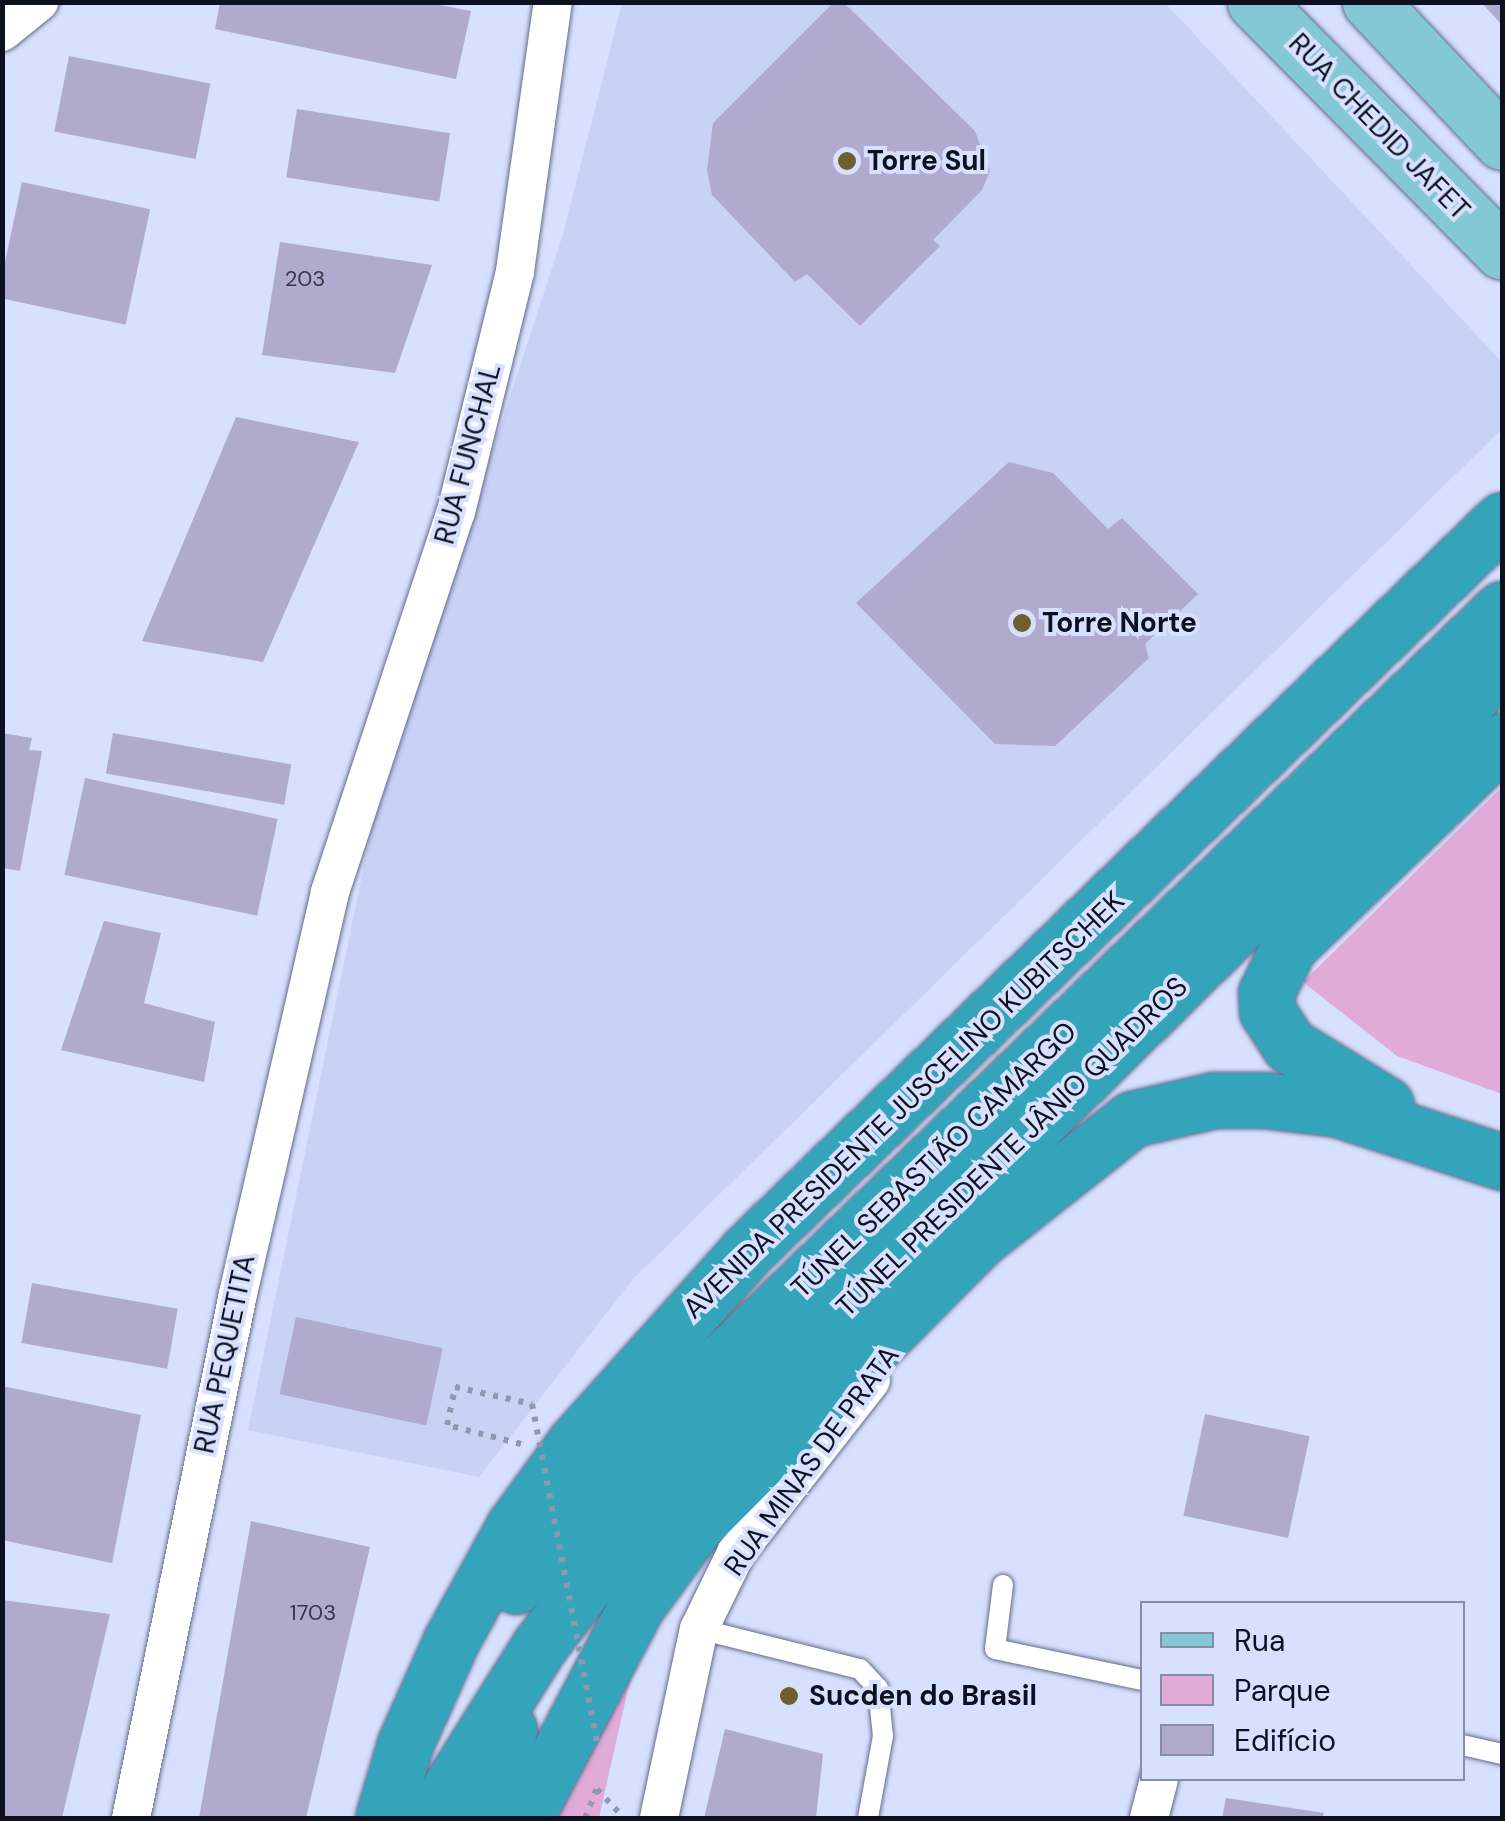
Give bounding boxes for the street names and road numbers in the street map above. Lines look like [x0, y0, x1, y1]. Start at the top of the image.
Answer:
street label: RUA CHEDID JAFET [1281, 27, 1477, 227]
street label: RUA FUNCHAL [428, 360, 508, 548]
street label: AVENIDA PRESIDENTE JUSCELINO KUBITSCHEK [676, 884, 1132, 1326]
street label: TÚNEL PRESIDENTE JÂNIO QUADROS [830, 970, 1194, 1324]
street label: TÚNEL SEBASTIÃO CAMARGO [785, 1015, 1083, 1305]
street label: RUA PEQUETITA [188, 1252, 262, 1456]
street label: RUA MINAS DE PRATA [717, 1340, 907, 1582]

